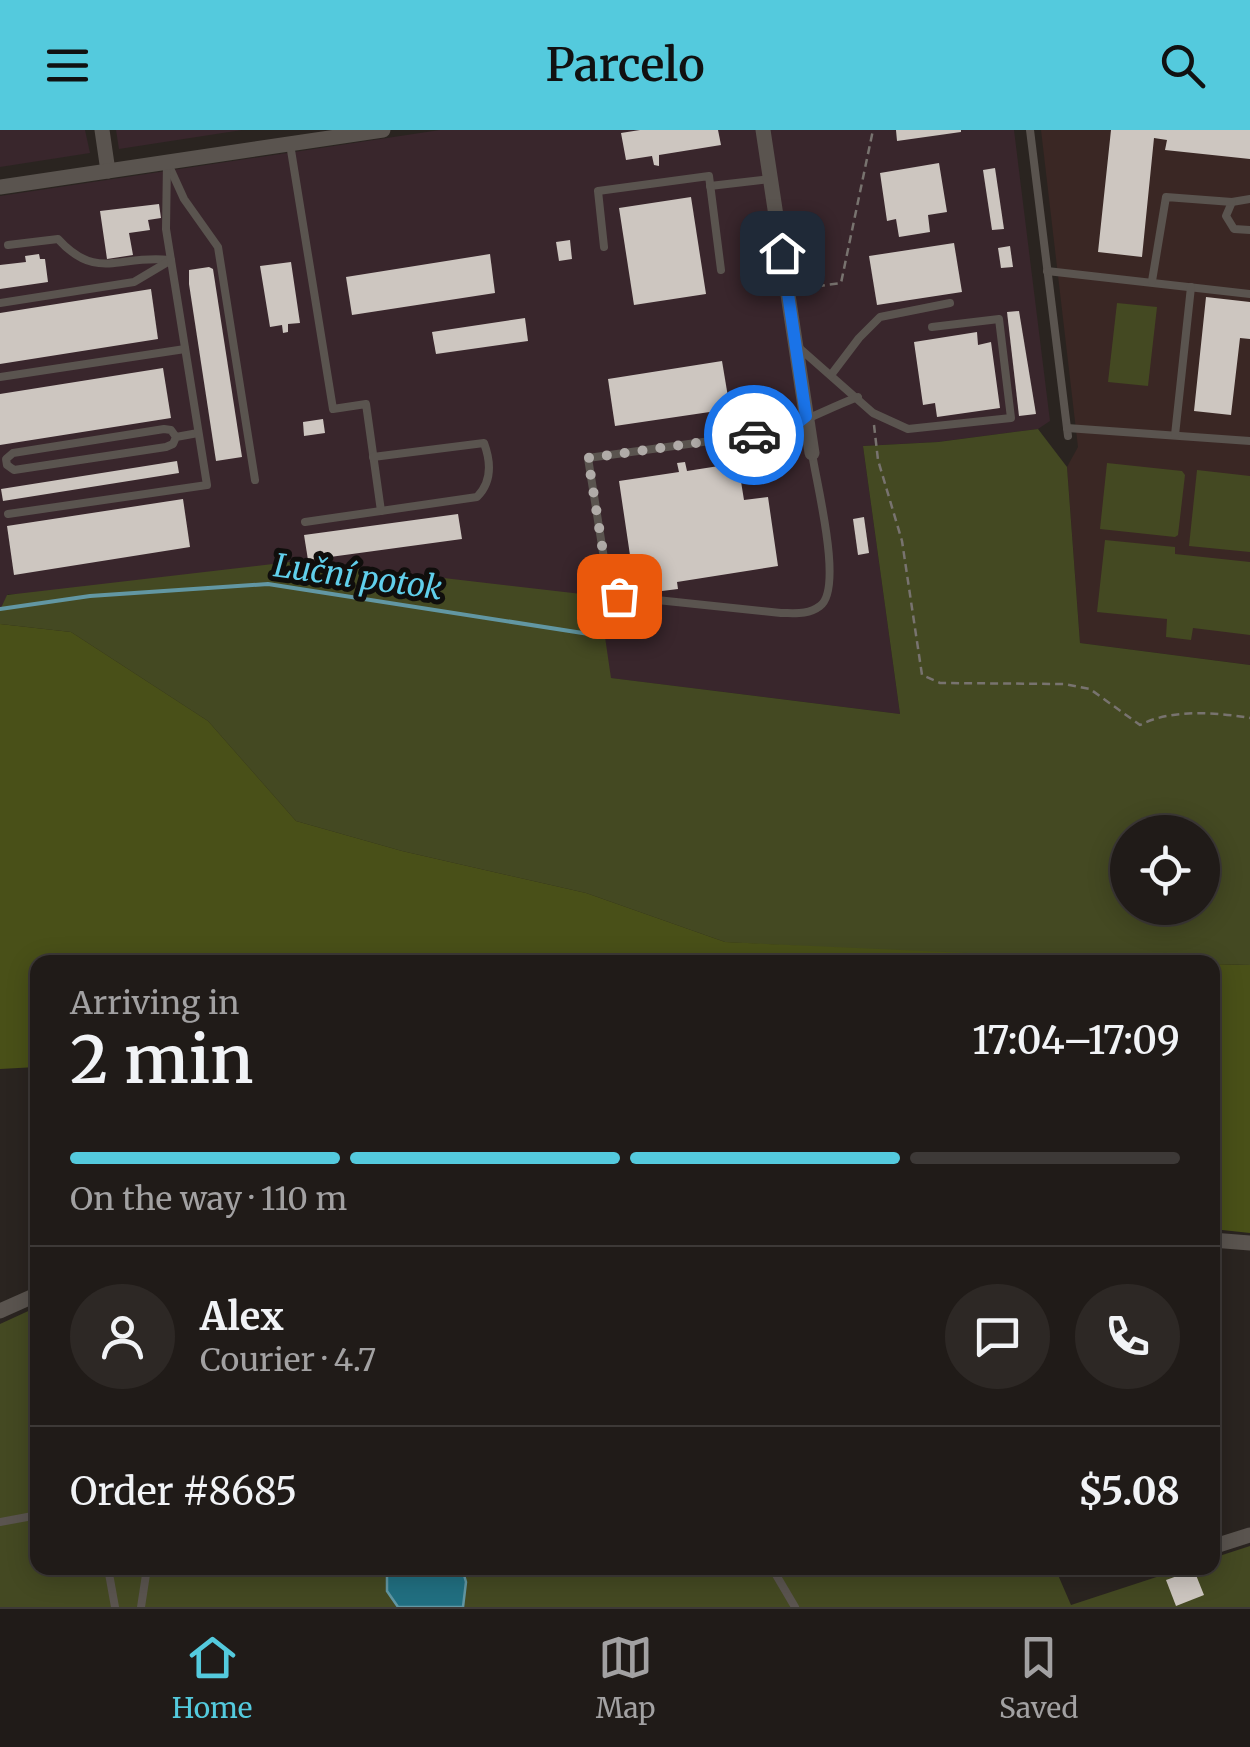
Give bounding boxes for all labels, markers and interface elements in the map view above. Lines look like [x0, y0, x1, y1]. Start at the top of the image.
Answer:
text: Parcelo [545, 37, 705, 93]
icon: menu [40, 38, 95, 93]
icon: search [1155, 38, 1210, 93]
pin [740, 211, 825, 296]
icon: home [755, 226, 810, 281]
courier [704, 385, 804, 485]
icon: car [727, 408, 782, 463]
water label: Luční potok [271, 545, 445, 609]
pin [577, 554, 662, 639]
icon: bag [592, 569, 647, 624]
map controls [1110, 815, 1220, 925]
button: locate [1110, 815, 1220, 925]
text: Arriving in [70, 983, 239, 1023]
text: 17:04–17:09 [972, 1017, 1180, 1064]
text: 2 min [70, 1019, 254, 1101]
text: On the way · 110 m [70, 1179, 347, 1219]
button: person [70, 1284, 175, 1389]
button: chat [945, 1284, 1050, 1389]
button: phone [1075, 1284, 1180, 1389]
text: Alex [200, 1293, 284, 1340]
text: Courier · 4.7 [200, 1340, 376, 1380]
text: Order #8685 [70, 1468, 297, 1515]
text: $5.08 [1078, 1468, 1180, 1515]
tab: Home [172, 1630, 252, 1726]
tab: Map [596, 1630, 656, 1726]
tab: Saved [999, 1630, 1078, 1726]

